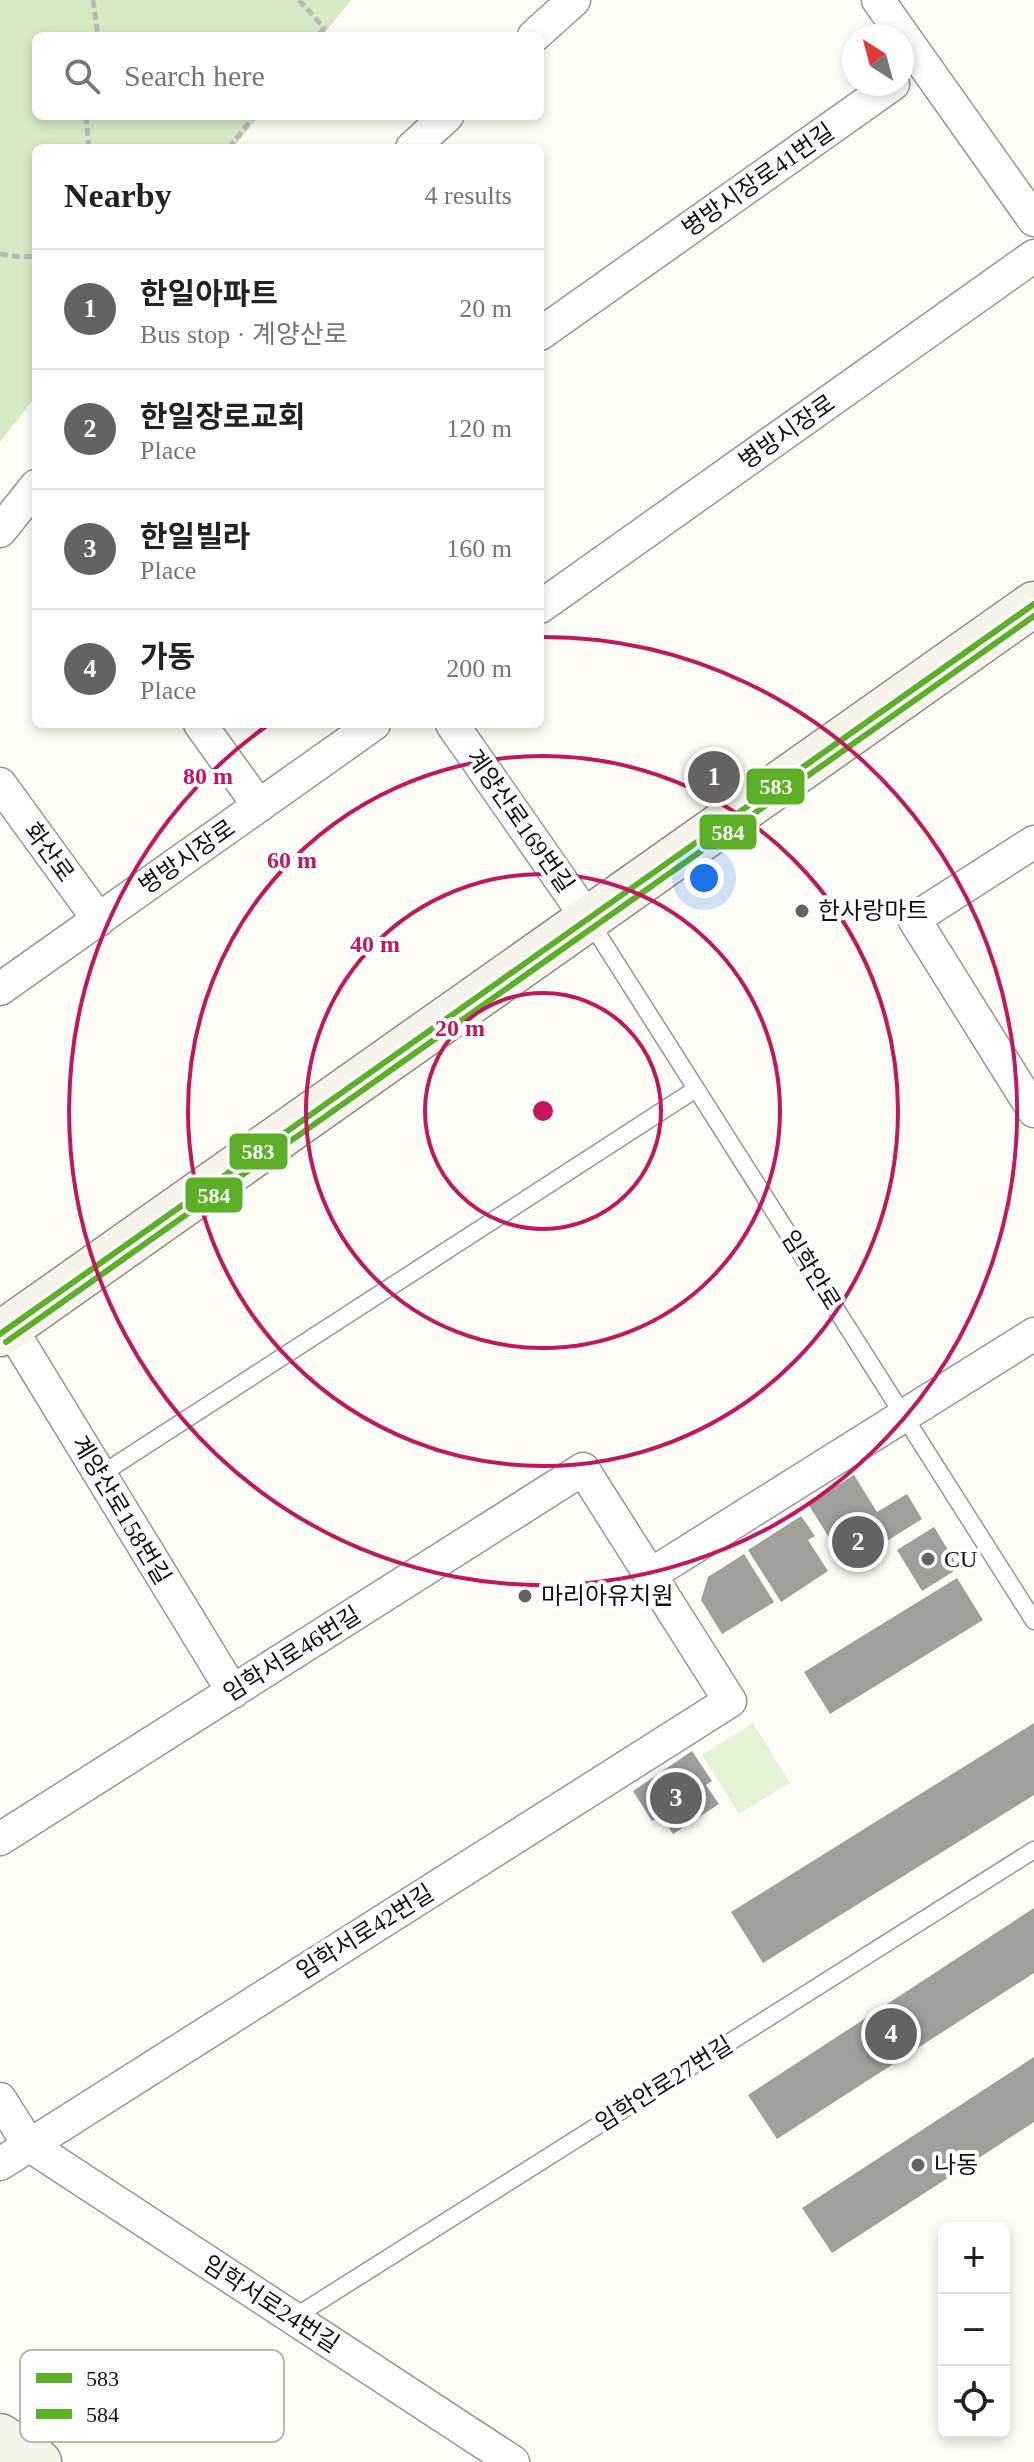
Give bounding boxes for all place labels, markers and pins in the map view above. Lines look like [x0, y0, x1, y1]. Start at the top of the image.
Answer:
pin: 1 [688, 747, 740, 807]
place label: 한사랑마트 [818, 898, 928, 924]
marker: 한사랑마트 [793, 902, 811, 920]
centre of rings [529, 1097, 557, 1125]
pin: 2 [832, 1512, 884, 1572]
place label: CU [944, 1546, 977, 1572]
marker: CU [919, 1550, 937, 1568]
place label: 마리아유치원 [541, 1583, 673, 1609]
marker: 마리아유치원 [516, 1587, 534, 1605]
pin: 3 [650, 1768, 702, 1828]
pin: 4 [865, 2004, 917, 2064]
place label: 나동 [934, 2152, 978, 2178]
marker: 나동 [909, 2156, 927, 2174]

